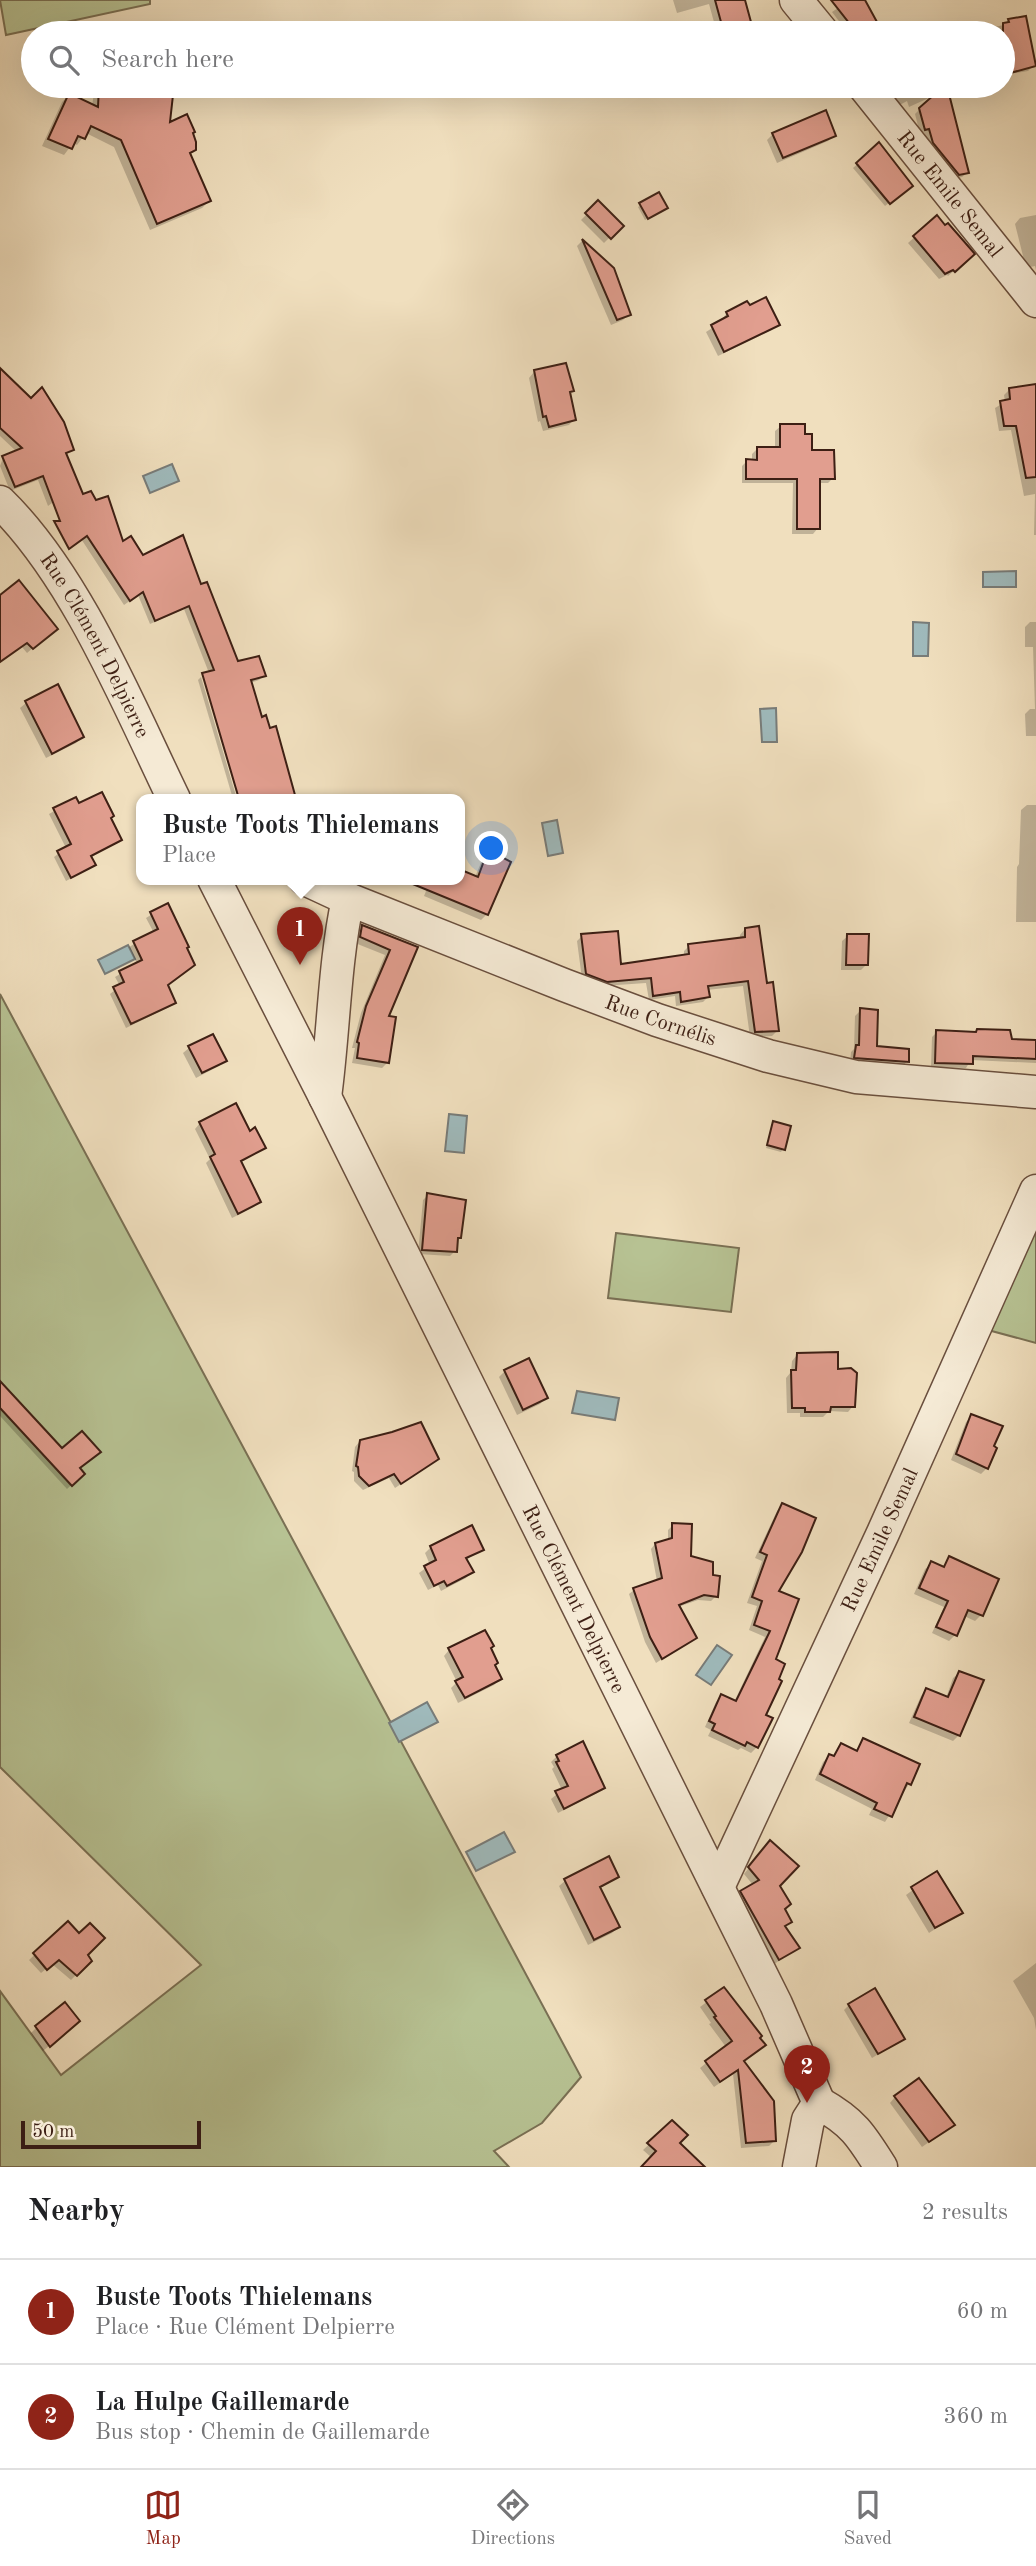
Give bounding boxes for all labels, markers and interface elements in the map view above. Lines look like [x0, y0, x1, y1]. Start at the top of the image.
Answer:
search box [21, 21, 1015, 98]
icon: search [45, 41, 83, 79]
text: Search here [101, 47, 234, 73]
street label: Rue Emile Semal [892, 127, 1006, 262]
street label: Rue Clément Delpierre [35, 550, 153, 741]
popup [136, 794, 465, 885]
text: Buste Toots Thielemans [162, 813, 439, 839]
your location [474, 831, 508, 865]
text: Place [162, 844, 216, 867]
pin: 1 [277, 907, 323, 965]
street label: Rue Cornélis [602, 992, 719, 1051]
street label: Rue Emile Semal [839, 1465, 923, 1615]
street label: Rue Clément Delpierre [518, 1502, 628, 1697]
pin: 2 [784, 2045, 830, 2103]
scale bar [21, 2118, 201, 2150]
text: 50 m [32, 2123, 74, 2142]
text: Nearby [28, 2197, 125, 2227]
text: 2 results [922, 2201, 1008, 2224]
text: Buste Toots Thielemans [95, 2285, 372, 2311]
text: 1 [44, 2300, 58, 2323]
text: 60 m [957, 2300, 1008, 2323]
text: Place · Rue Clément Delpierre [95, 2316, 395, 2339]
text: La Hulpe Gaillemarde [95, 2390, 350, 2416]
text: 2 [44, 2405, 58, 2428]
text: 360 m [943, 2405, 1008, 2428]
text: Bus stop · Chemin de Gaillemarde [95, 2421, 430, 2444]
tab: Map [144, 2486, 182, 2551]
tab: Directions [471, 2486, 555, 2551]
tab: Saved [843, 2486, 892, 2551]

